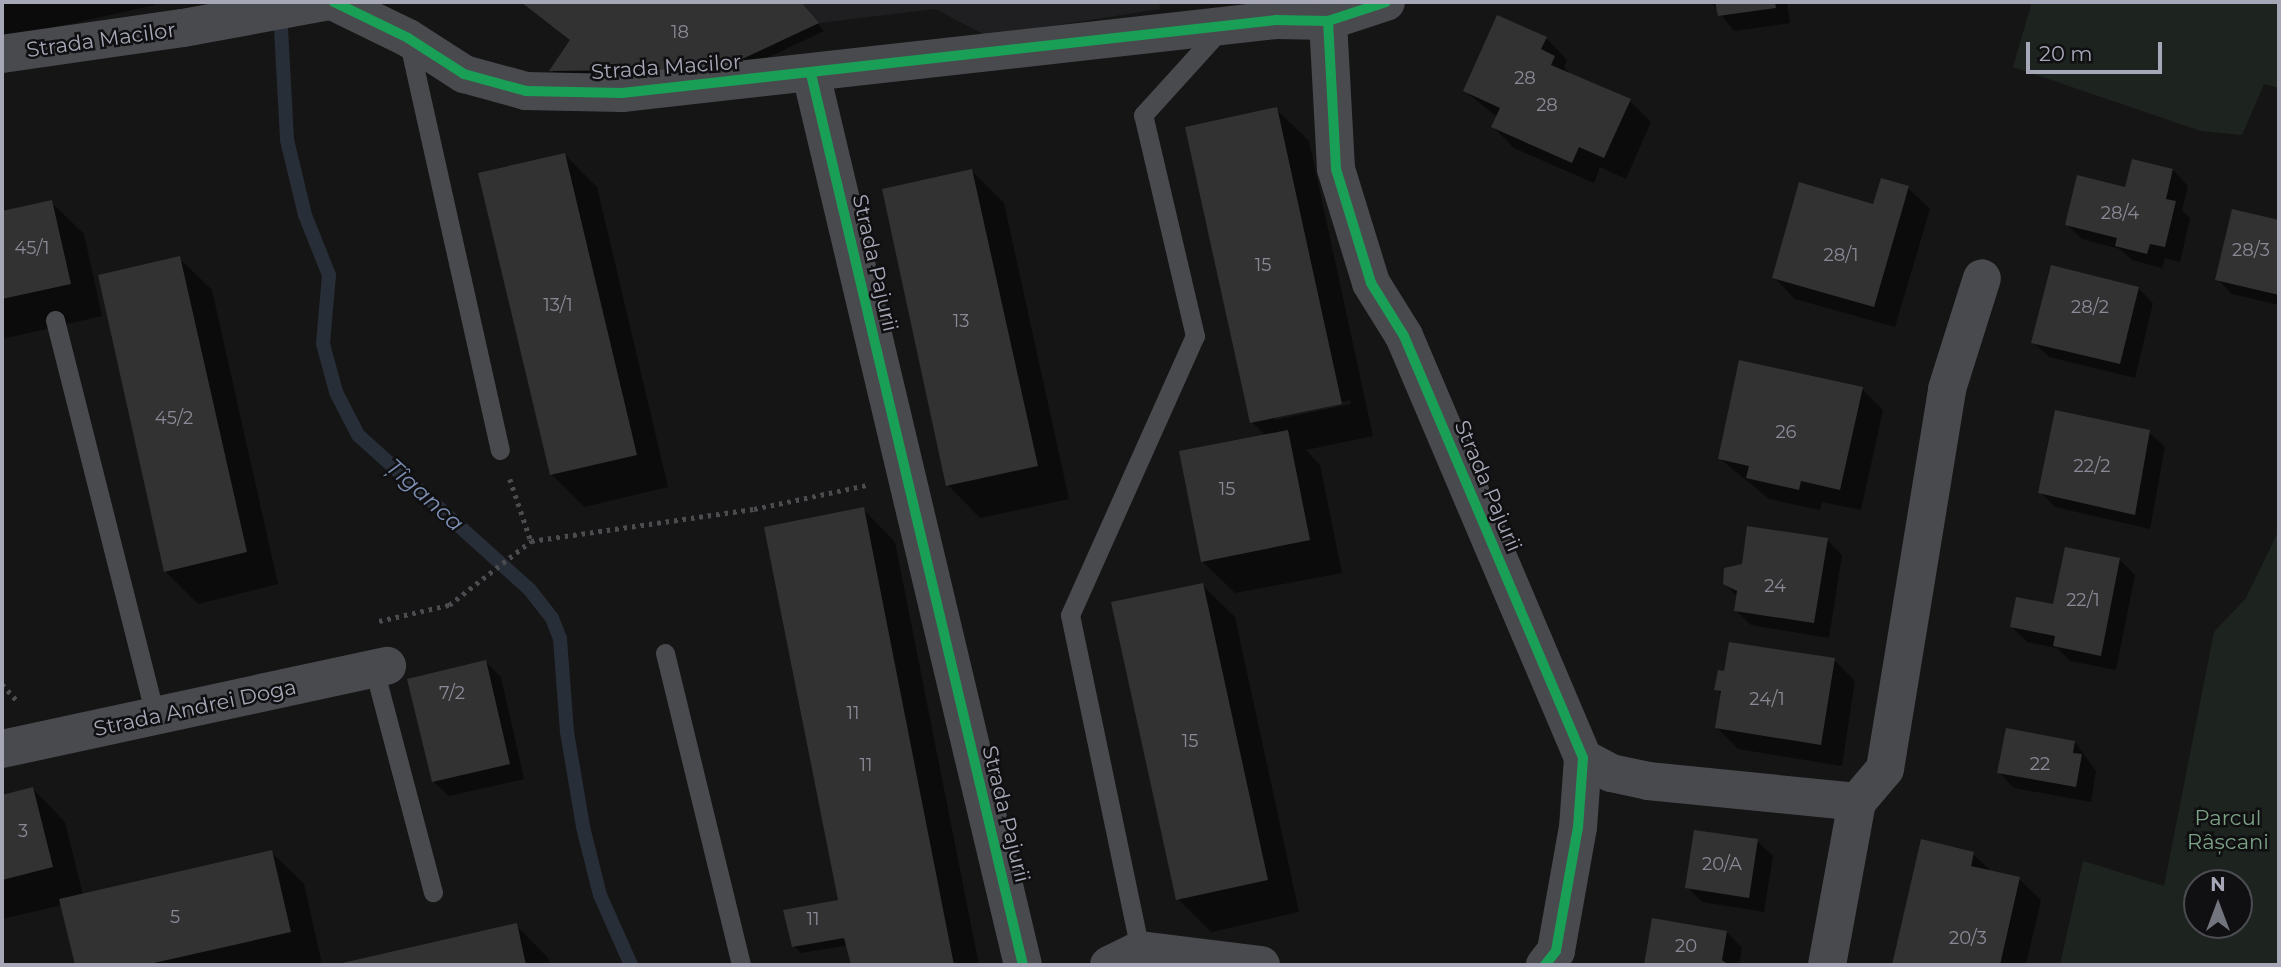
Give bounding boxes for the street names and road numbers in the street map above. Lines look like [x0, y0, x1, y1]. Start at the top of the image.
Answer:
street label: Strada Macilor [25, 17, 177, 63]
street label: Strada Macilor [590, 49, 742, 85]
street label: Strada Pajurii [847, 192, 903, 334]
street label: Strada Pajurii [1449, 417, 1527, 555]
street label: Strada Andrei Doga [91, 674, 299, 742]
street label: Strada Pajurii [977, 743, 1035, 885]

